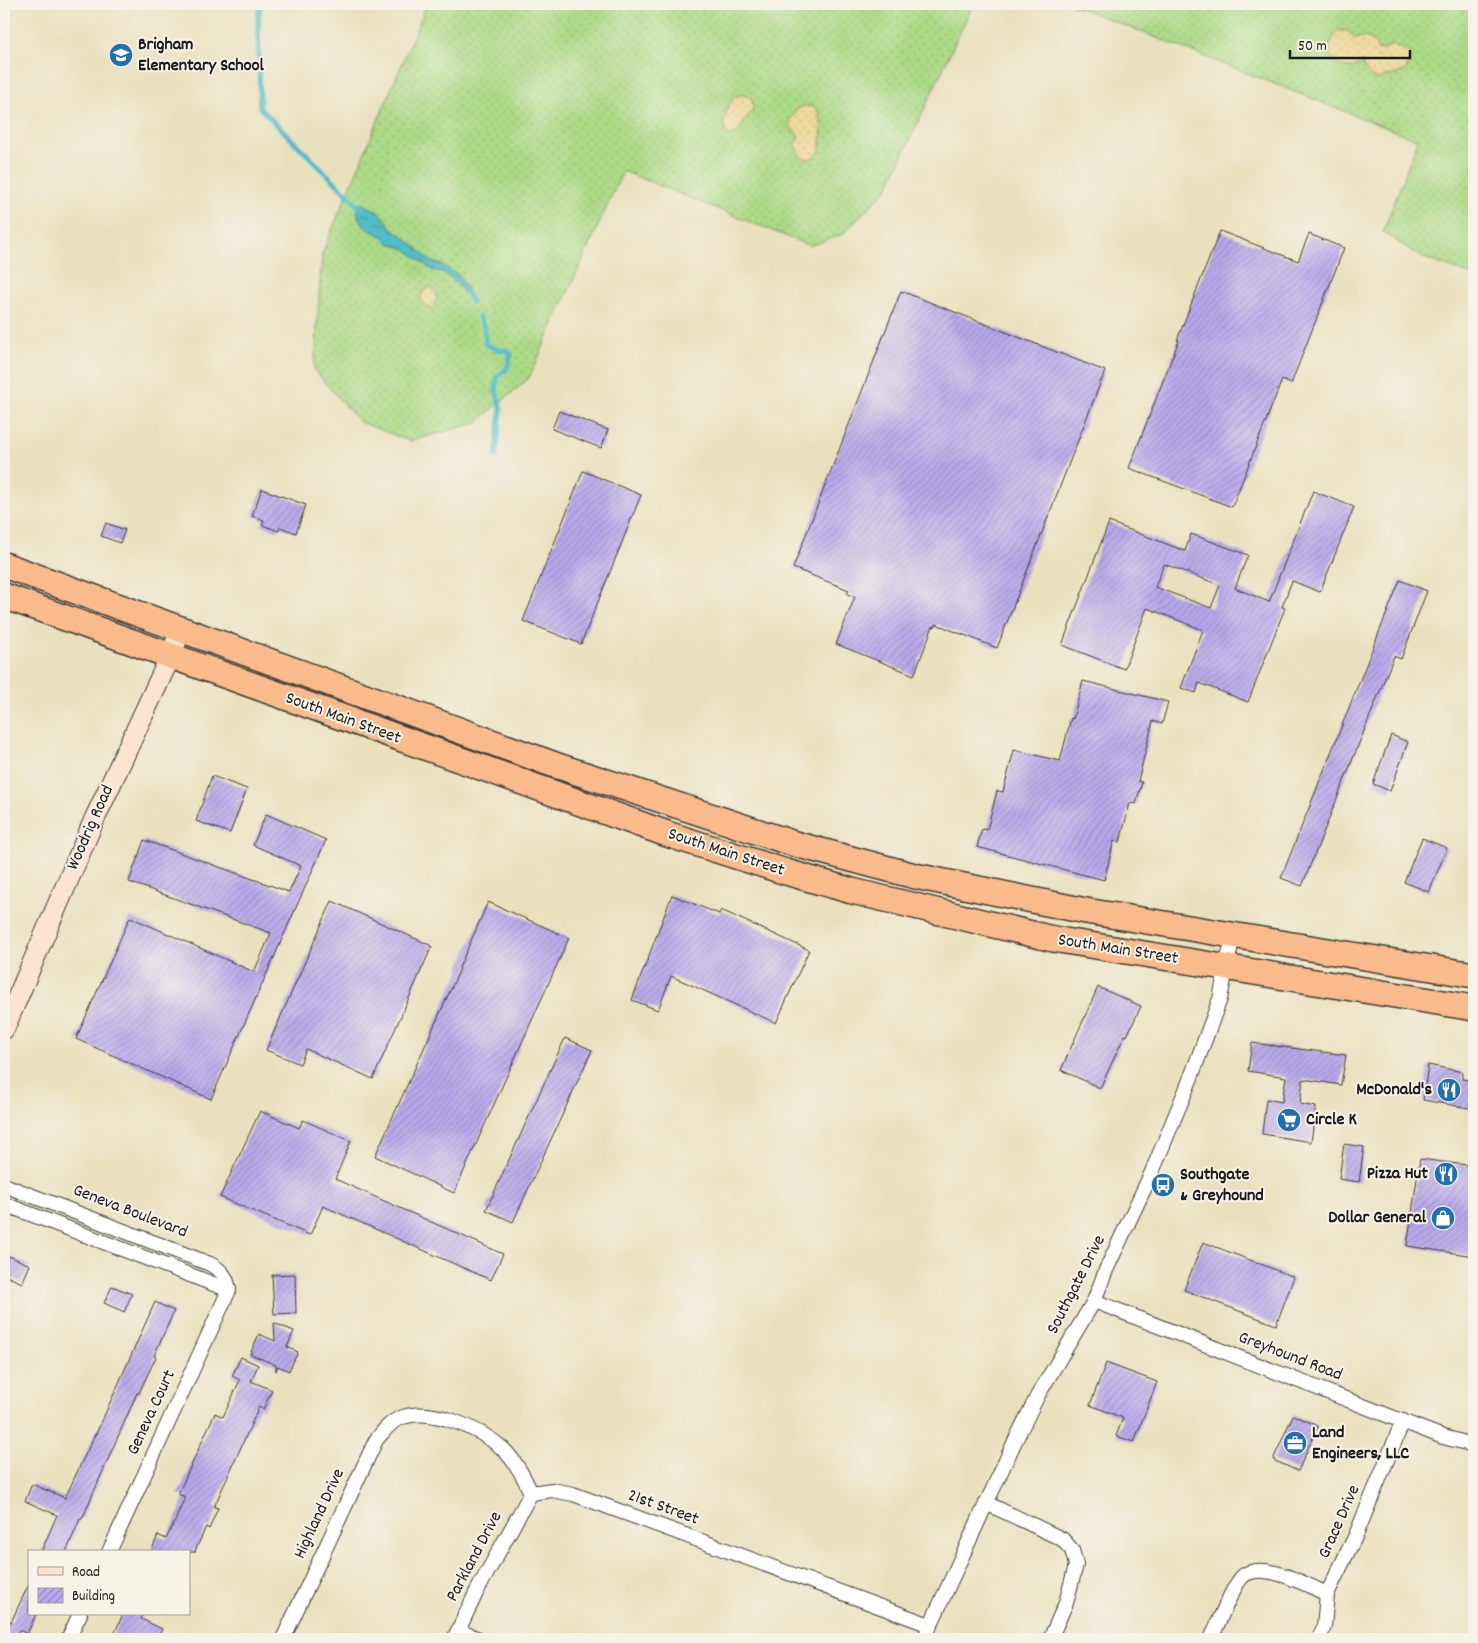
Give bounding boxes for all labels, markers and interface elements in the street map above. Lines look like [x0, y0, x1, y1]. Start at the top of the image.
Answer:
scale bar [1290, 28, 1410, 60]
place label: Brigham Elementary School [138, 33, 265, 79]
text: 50 m [1298, 36, 1327, 58]
school or university icon: Brigham Elementary School [108, 42, 134, 68]
street label: South Main Street [282, 687, 405, 752]
street label: Woodrig Road [61, 782, 121, 874]
street label: South Main Street [665, 822, 788, 884]
street label: South Main Street [1056, 928, 1180, 972]
restaurant icon: McDonald's [1436, 1077, 1462, 1103]
place label: McDonald's [1356, 1078, 1432, 1103]
supermarket icon: Circle K [1276, 1107, 1302, 1133]
place label: Circle K [1306, 1108, 1357, 1133]
restaurant icon: Pizza Hut [1433, 1161, 1459, 1187]
place label: Pizza Hut [1367, 1162, 1428, 1187]
place label: Southgate & Greyhound [1180, 1163, 1264, 1209]
bus stop icon: Southgate & Greyhound [1150, 1172, 1176, 1198]
street label: Geneva Boulevard [69, 1179, 191, 1245]
shop icon: Dollar General [1430, 1205, 1456, 1231]
place label: Dollar General [1328, 1206, 1427, 1231]
street label: Southgate Drive [1041, 1231, 1113, 1339]
street label: Greyhound Road [1234, 1326, 1346, 1388]
street label: Geneva Court [121, 1366, 183, 1460]
place label: Land Engineers, LLC [1312, 1421, 1409, 1467]
office icon: Land Engineers, LLC [1282, 1430, 1308, 1456]
street label: Highland Drive [288, 1465, 352, 1563]
street label: Grace Drive [1313, 1481, 1367, 1563]
street label: 21st Street [624, 1484, 702, 1533]
street label: Parkland Drive [441, 1507, 509, 1607]
legend [28, 1550, 190, 1616]
text: Road [72, 1562, 100, 1584]
text: Building [72, 1586, 115, 1608]

